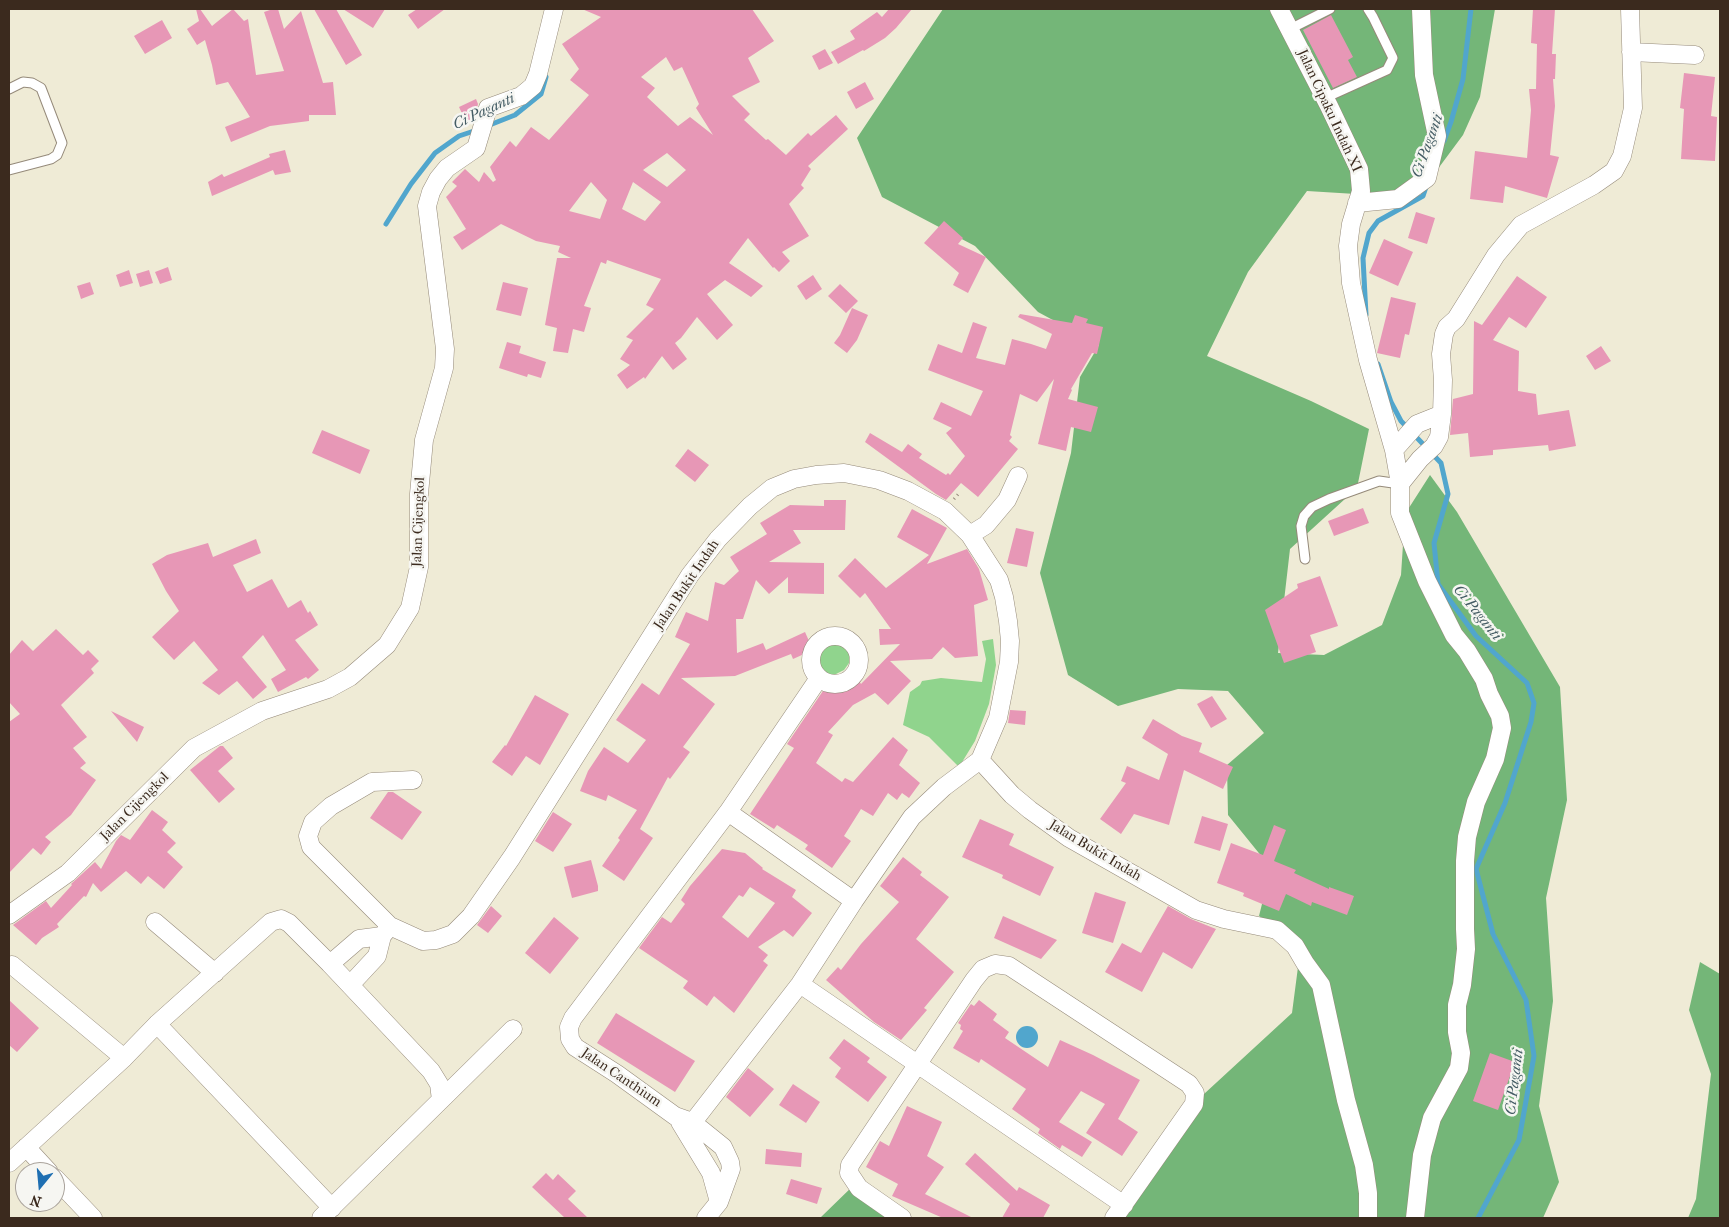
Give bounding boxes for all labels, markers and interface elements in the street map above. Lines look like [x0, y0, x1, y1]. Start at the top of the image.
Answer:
street label: Jalan Cipaku Indah XI [1293, 47, 1365, 175]
water label: Ci Paganti [450, 90, 518, 134]
water label: Ci Paganti [1408, 112, 1448, 180]
street label: Jalan Cijengkol [409, 477, 429, 567]
street label: Jalan Bukit Indah [651, 537, 723, 633]
water label: Ci Paganti [1449, 582, 1505, 644]
street label: Jalan Cijengkol [97, 769, 173, 845]
street label: Jalan Bukit Indah [1046, 817, 1144, 885]
street label: Jalan Canthium [578, 1045, 664, 1111]
water label: Ci Paganti [1502, 1048, 1528, 1116]
north arrow [15, 1162, 65, 1212]
text: N [28, 1191, 43, 1211]

